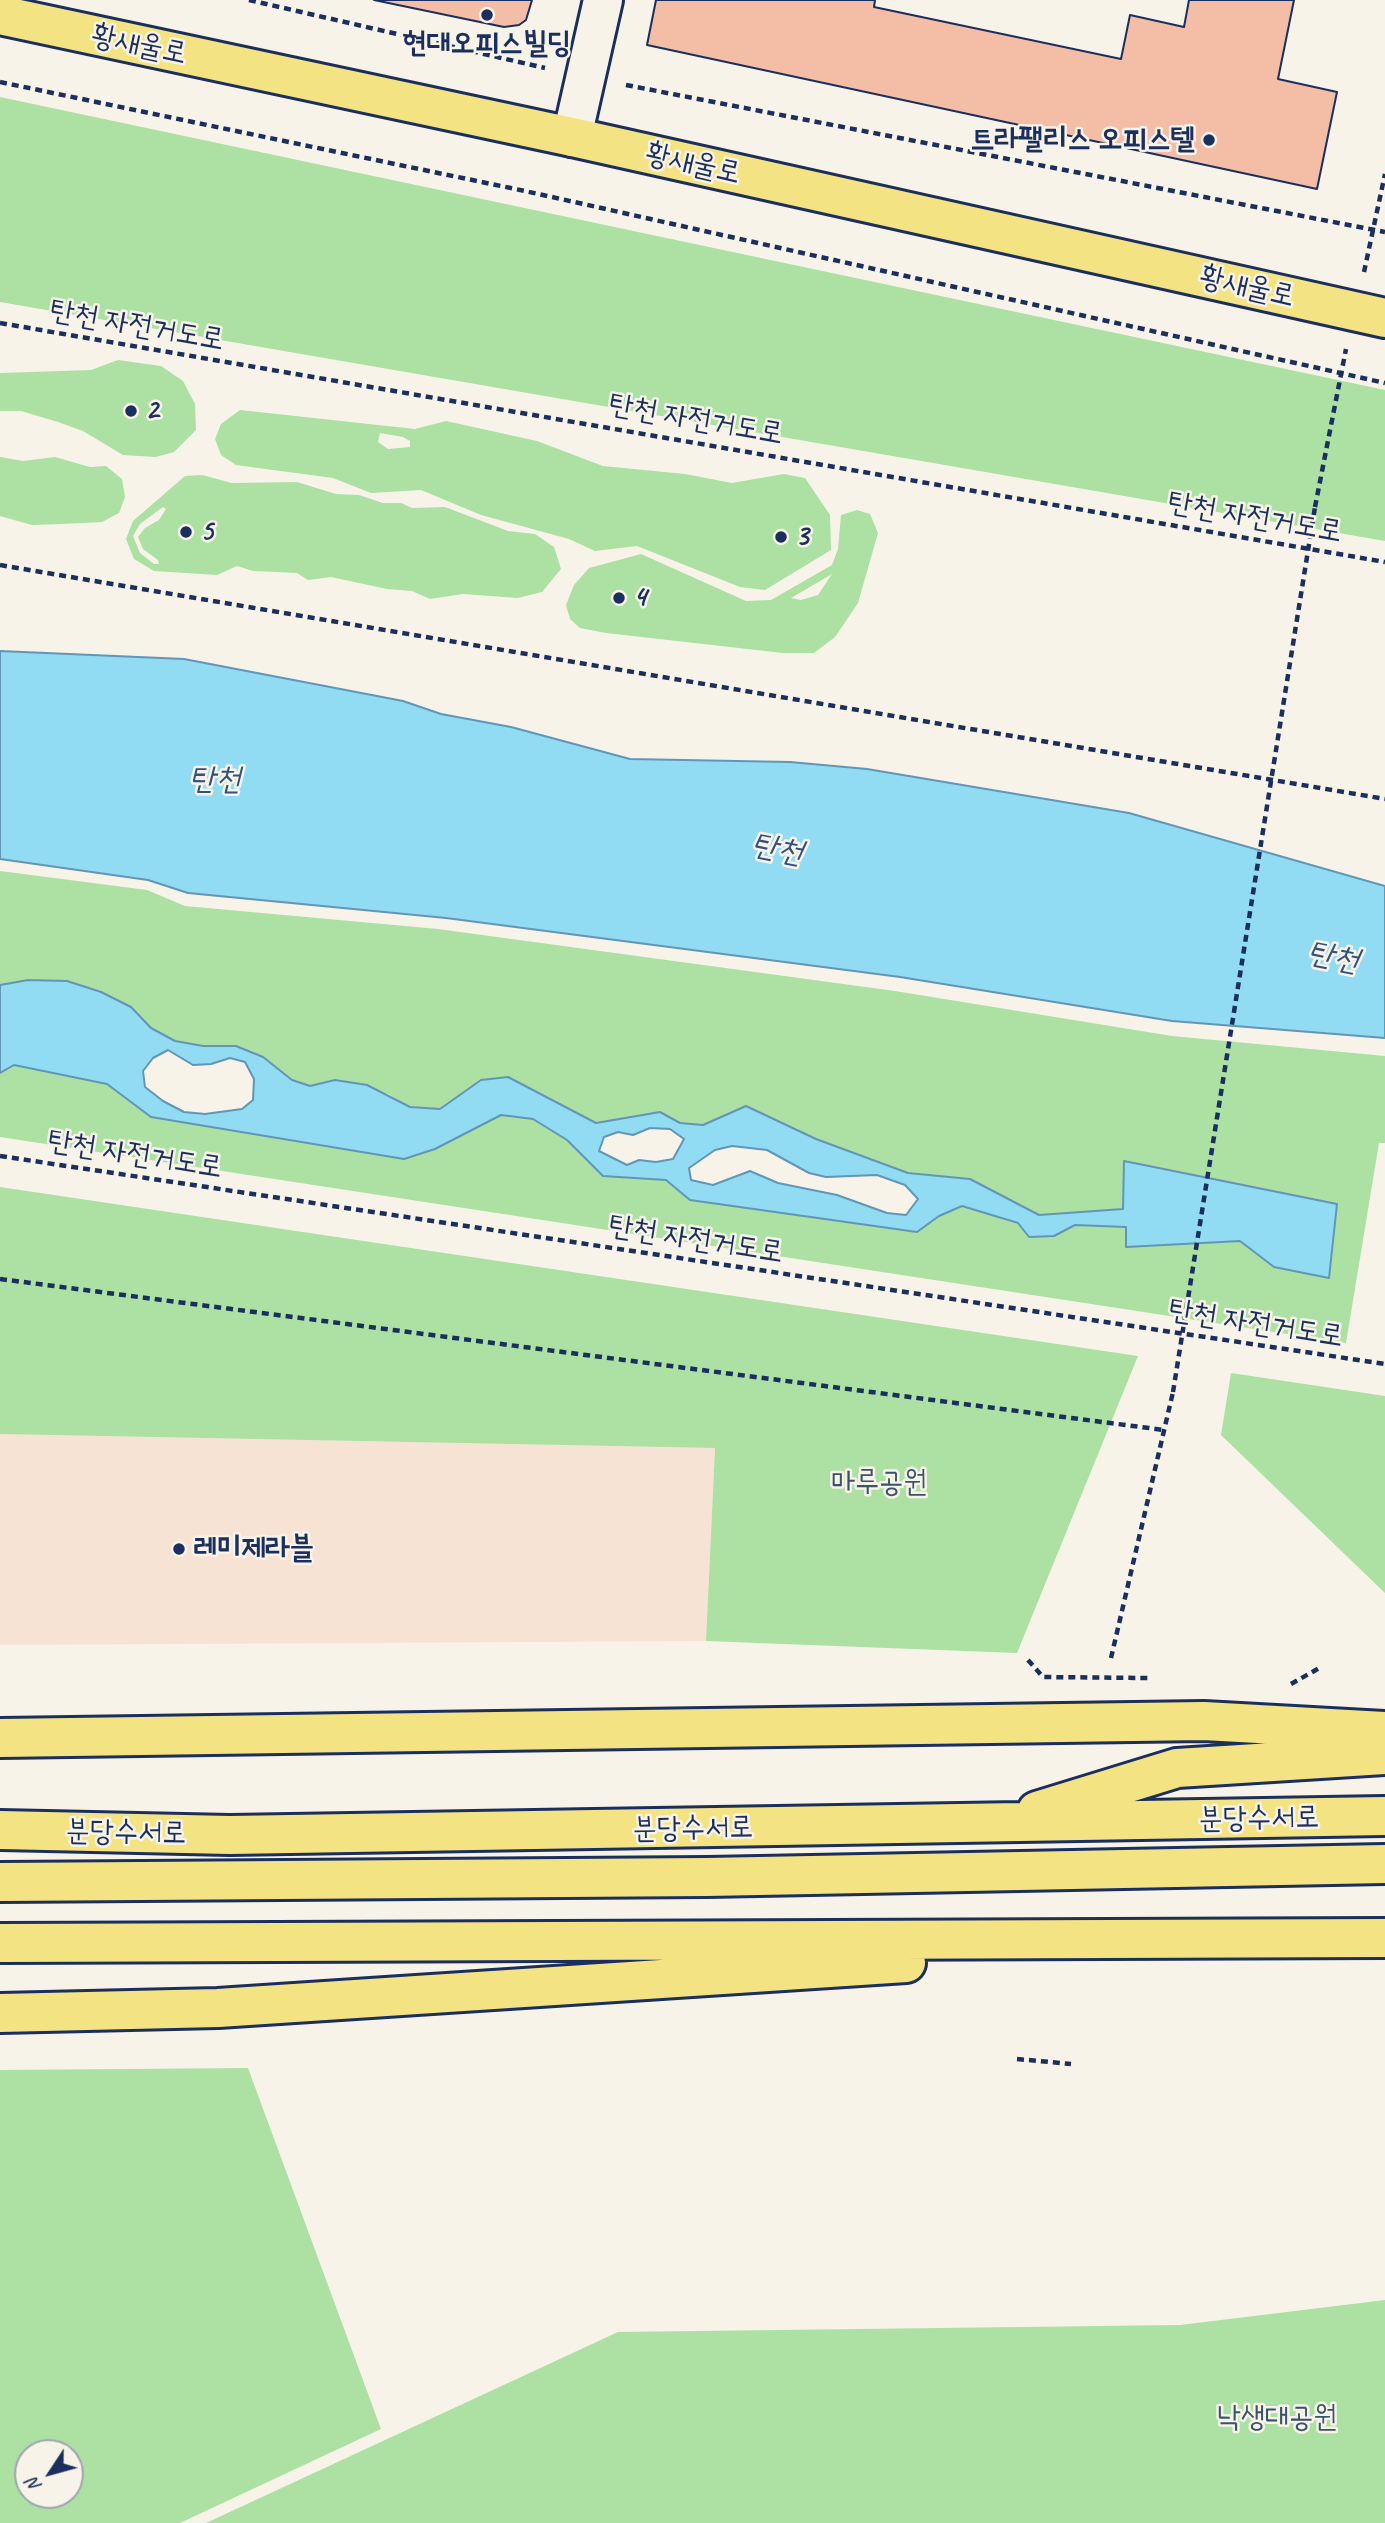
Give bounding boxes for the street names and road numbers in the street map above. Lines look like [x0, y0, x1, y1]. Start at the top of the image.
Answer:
street label: 황새울로 [88, 17, 190, 73]
street label: 황새울로 [642, 136, 744, 192]
street label: 황새울로 [1196, 259, 1298, 315]
street label: 탄천 자전거도로 [47, 293, 227, 359]
street label: 탄천 자전거도로 [606, 387, 786, 453]
street label: 탄천 자전거도로 [1165, 485, 1345, 551]
street label: 탄천 자전거도로 [45, 1123, 225, 1187]
street label: 탄천 자전거도로 [606, 1208, 786, 1272]
street label: 탄천 자전거도로 [1166, 1292, 1346, 1356]
street label: 분당수서로 [1198, 1800, 1320, 1838]
street label: 분당수서로 [632, 1810, 754, 1848]
street label: 분당수서로 [65, 1814, 187, 1852]

